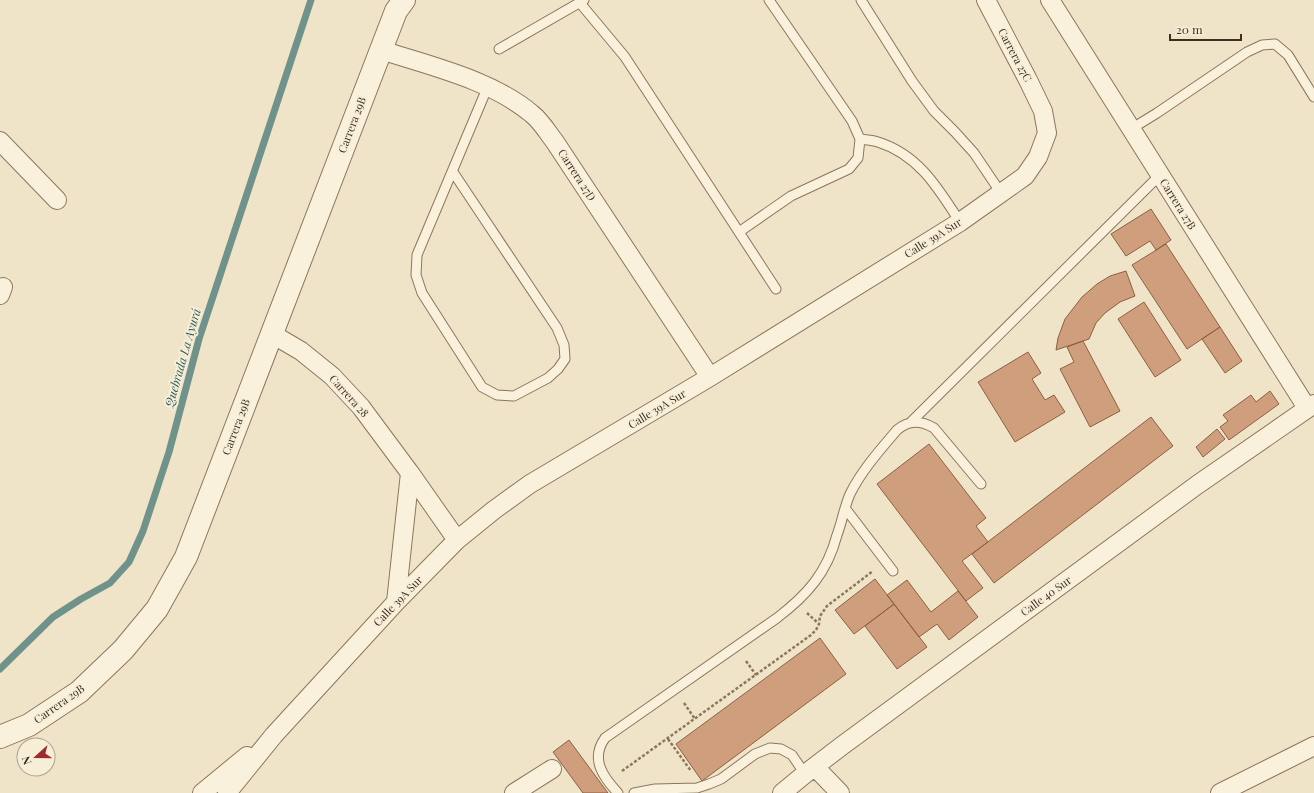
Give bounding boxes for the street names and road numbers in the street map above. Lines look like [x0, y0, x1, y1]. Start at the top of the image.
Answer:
street label: Carrera 27C [995, 25, 1036, 84]
street label: Carrera 29B [334, 95, 369, 155]
street label: Carrera 27D [555, 146, 600, 204]
street label: Carrera 27B [1157, 175, 1200, 232]
street label: Calle 39A Sur [901, 214, 964, 261]
street label: Carrera 28 [326, 371, 373, 420]
street label: Calle 39A Sur [625, 385, 689, 432]
street label: Carrera 29B [218, 397, 253, 457]
street label: Calle 39A Sur [370, 572, 426, 629]
street label: Calle 40 Sur [1017, 572, 1074, 619]
street label: Carrera 29B [30, 680, 87, 727]

